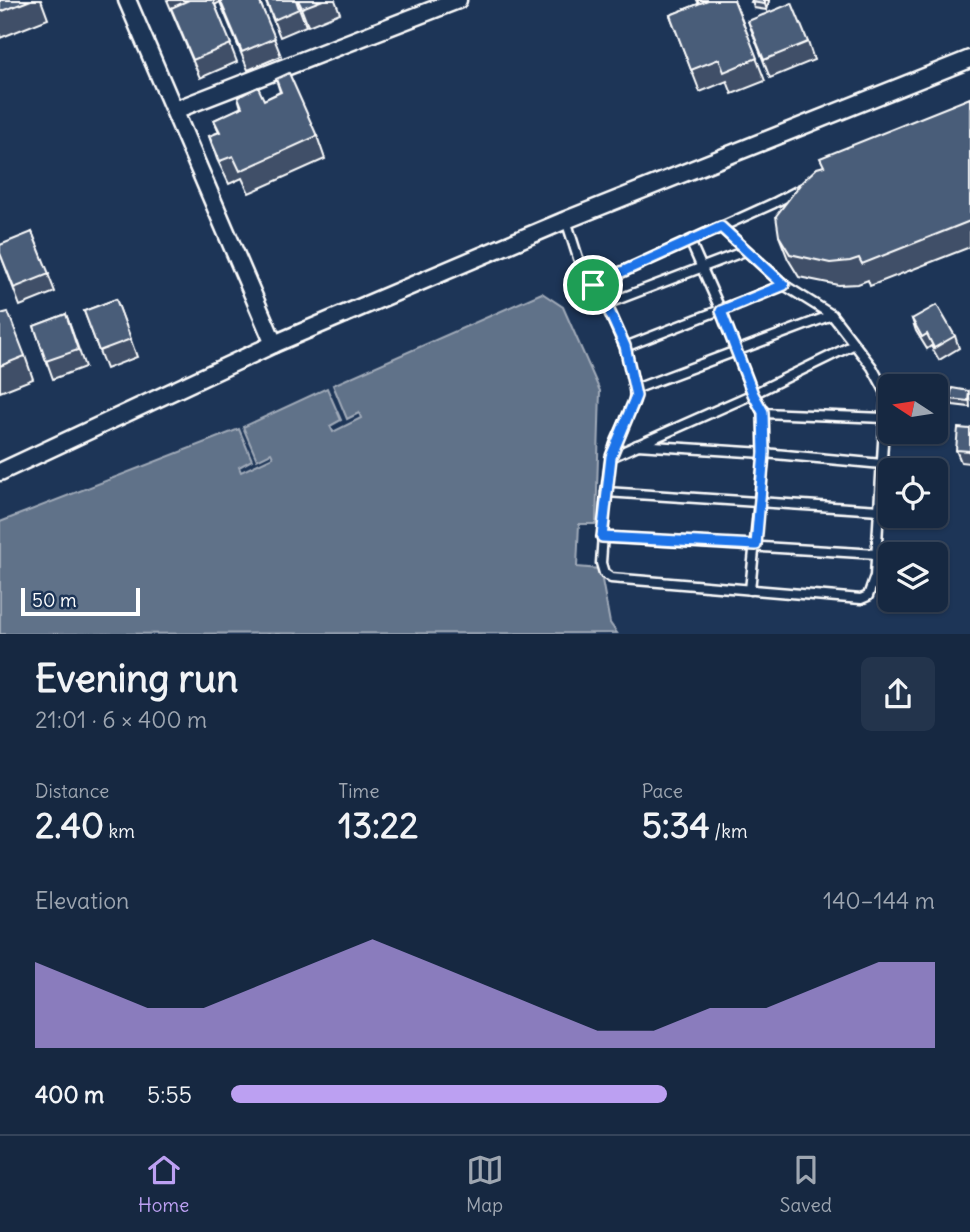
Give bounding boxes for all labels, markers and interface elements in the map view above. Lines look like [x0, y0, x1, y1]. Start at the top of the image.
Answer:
pin [563, 255, 623, 315]
icon: arrive [574, 266, 612, 304]
north arrow [878, 374, 948, 444]
map controls [878, 374, 948, 612]
button: locate [878, 458, 948, 528]
button: layers [878, 542, 948, 612]
scale bar [21, 584, 140, 616]
text: 50 m [32, 588, 77, 612]
text: Evening run [35, 655, 238, 702]
button: share [861, 657, 935, 731]
text: 21:01 · 6 × 400 m [35, 705, 207, 734]
text: Distance [35, 779, 109, 803]
text: Time [338, 779, 379, 803]
text: Pace [642, 779, 683, 803]
text: 2.40 [35, 803, 104, 847]
text: 13:22 [338, 803, 418, 847]
text: 5:34 [642, 803, 710, 847]
text: km [104, 819, 135, 843]
text: /km [710, 819, 748, 843]
text: Elevation [35, 886, 129, 915]
text: 140–144 m [823, 886, 935, 915]
text: 400 m [35, 1080, 104, 1109]
text: 5:55 [147, 1080, 192, 1109]
tab: Home [138, 1151, 189, 1217]
tab: Map [466, 1151, 504, 1217]
tab: Saved [780, 1151, 832, 1217]

